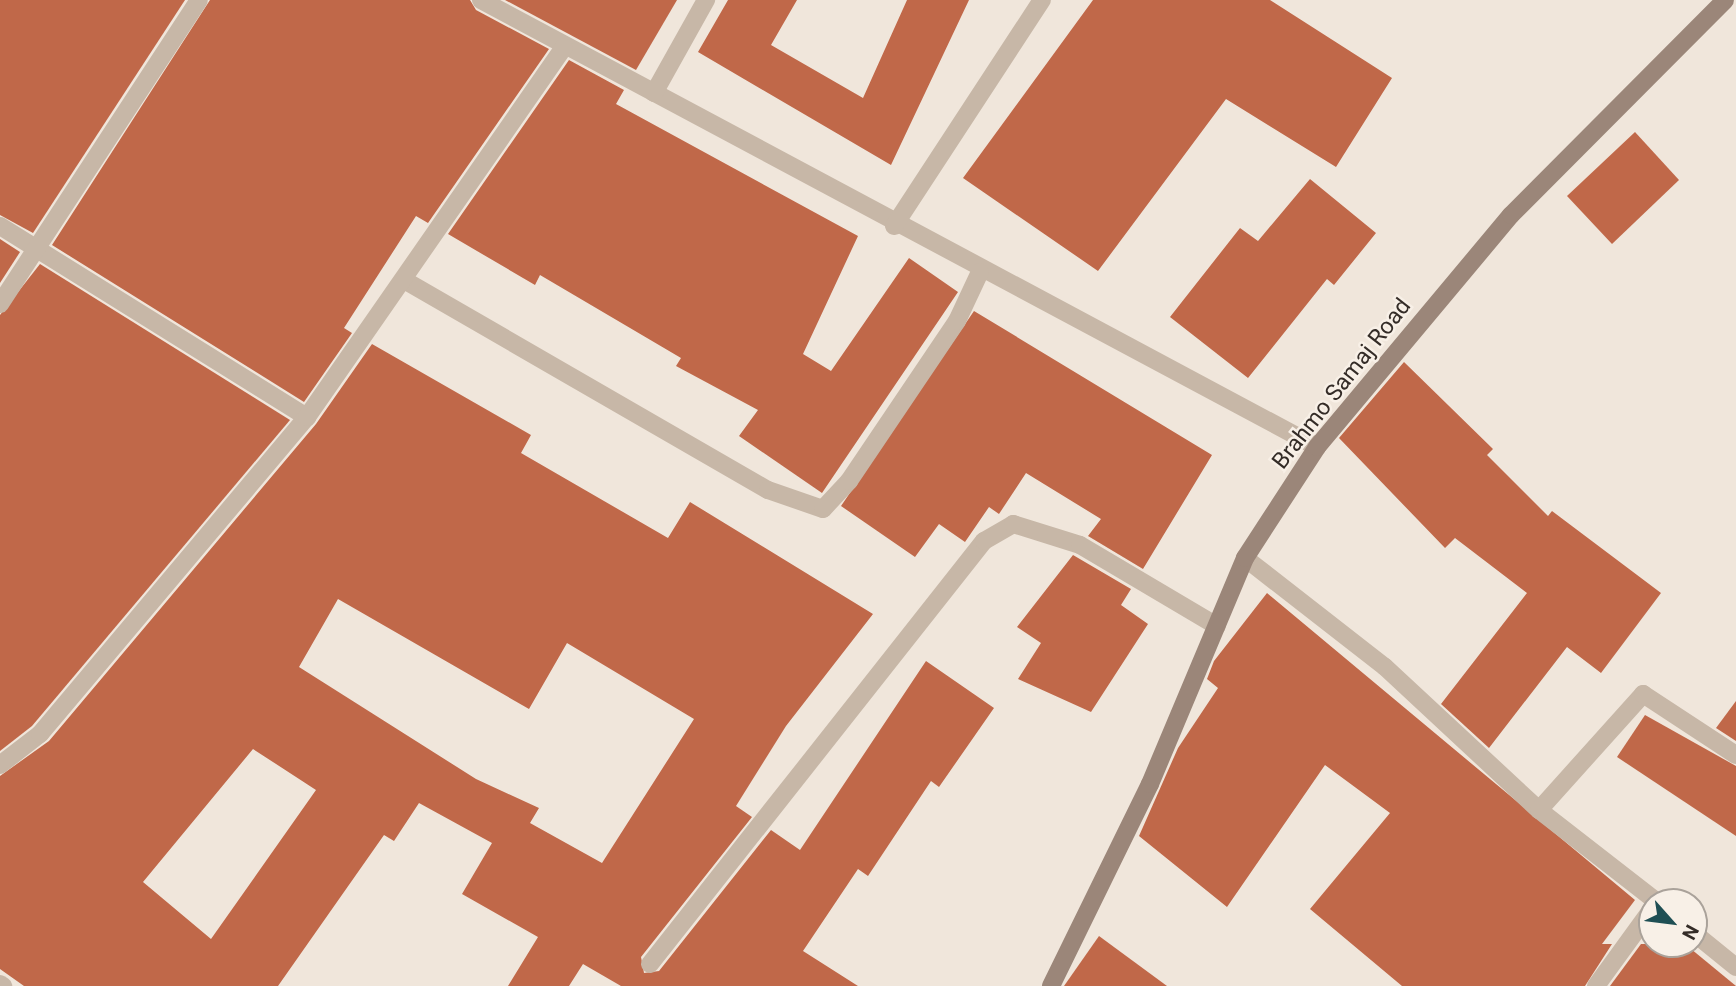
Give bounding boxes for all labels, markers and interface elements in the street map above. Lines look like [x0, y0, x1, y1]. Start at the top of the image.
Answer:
street label: Brahmo Samaj Road [1267, 293, 1417, 475]
north arrow [1638, 888, 1708, 958]
text: N [1677, 921, 1704, 943]

